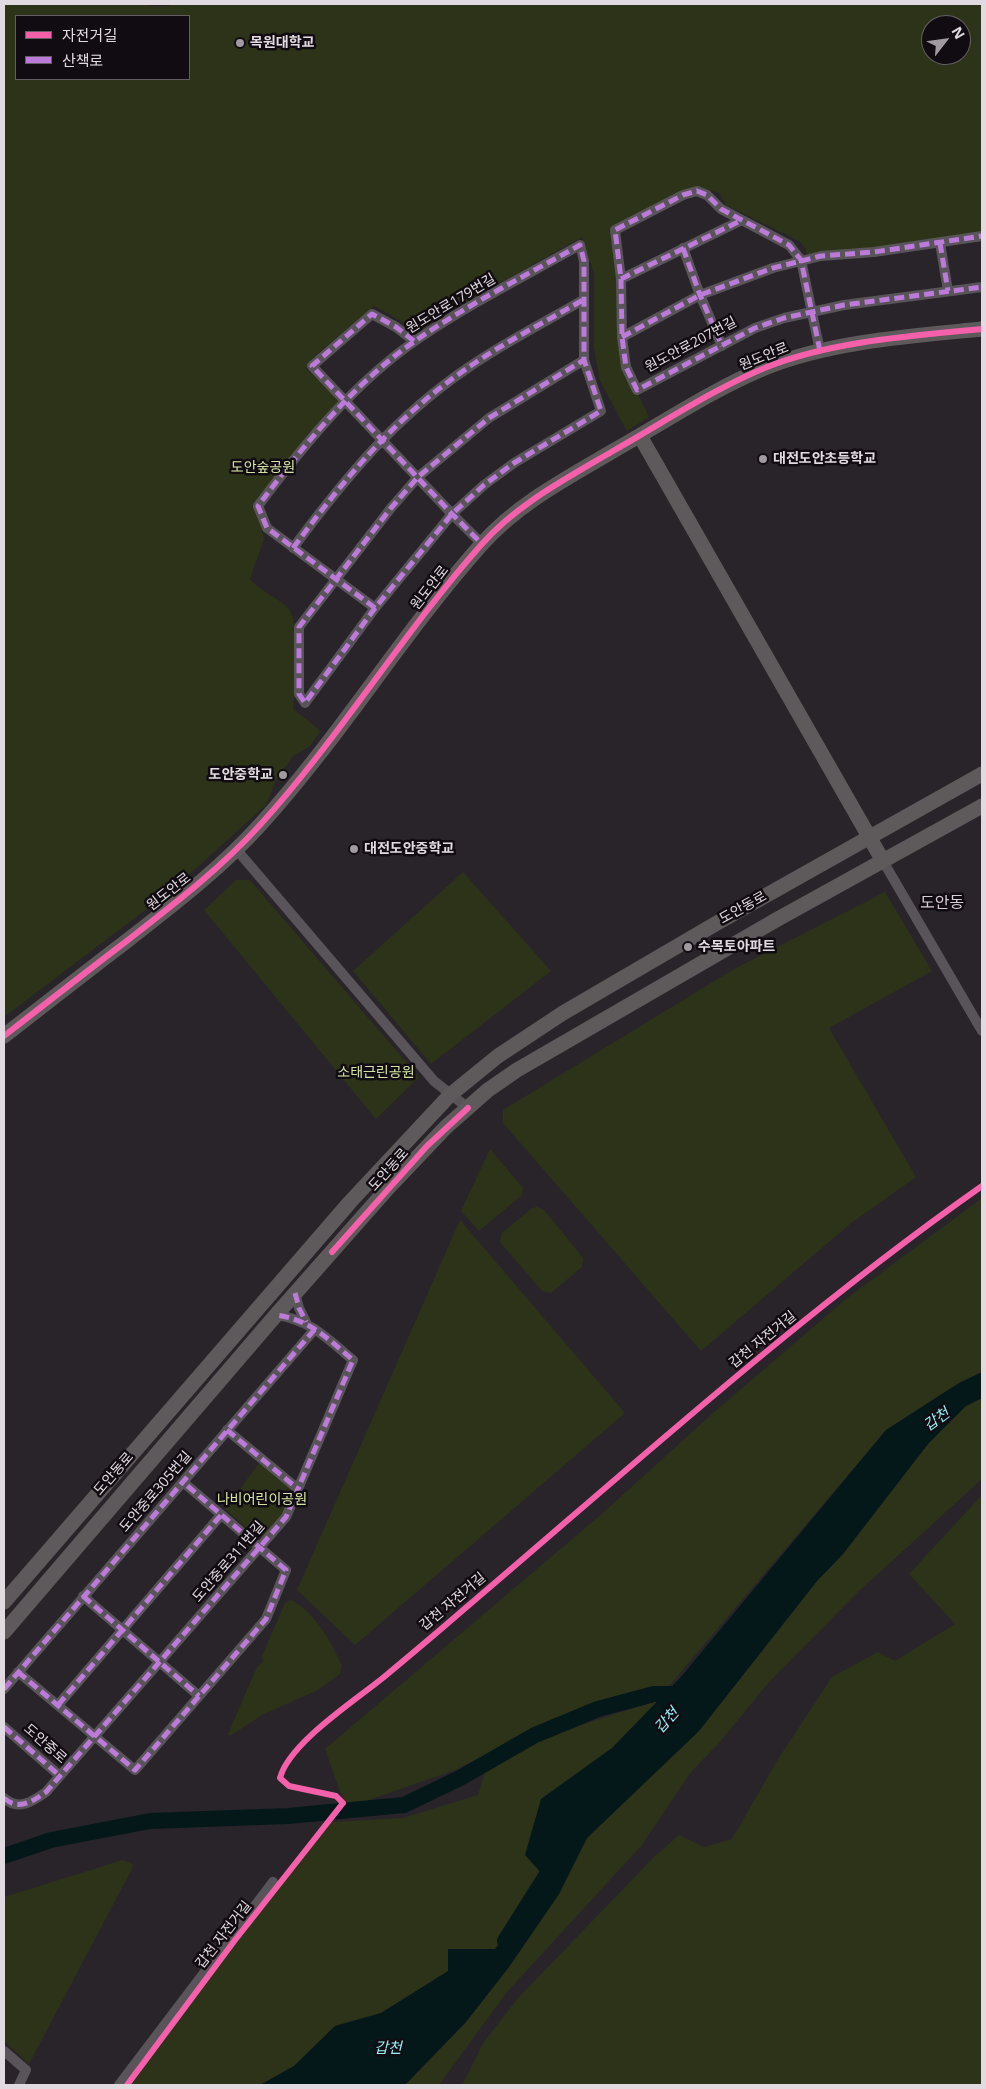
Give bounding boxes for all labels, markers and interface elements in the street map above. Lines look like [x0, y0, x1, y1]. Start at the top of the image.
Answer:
legend [15, 15, 190, 80]
north arrow [921, 15, 971, 65]
text: N [947, 23, 970, 42]
text: 자전거길 [62, 25, 117, 45]
place label: 목원대학교 [250, 35, 314, 51]
marker: 목원대학교 [234, 37, 246, 49]
text: 산책로 [62, 50, 103, 70]
street label: 원도안로179번길 [403, 271, 499, 337]
street label: 원도안로207번길 [642, 314, 740, 376]
street label: 원도안로 [737, 340, 791, 374]
place label: 대전도안초등학교 [773, 451, 876, 467]
marker: 대전도안초등학교 [757, 453, 769, 465]
park label: 도안숲공원 [231, 460, 295, 476]
street label: 원도안로 [408, 563, 452, 613]
place label: 도안중학교 [209, 767, 273, 783]
marker: 도안중학교 [277, 769, 289, 781]
place label: 대전도안중학교 [364, 841, 454, 857]
marker: 대전도안중학교 [348, 843, 360, 855]
street label: 원도안로 [144, 870, 194, 914]
street label: 도안동로 [716, 888, 770, 928]
district label: 도안동 [920, 893, 964, 913]
place label: 수목토아파트 [698, 939, 775, 955]
marker: 수목토아파트 [682, 941, 694, 953]
park label: 소태근린공원 [337, 1065, 415, 1081]
street label: 도안동로 [366, 1145, 412, 1195]
street label: 갑천 자전거길 [726, 1308, 800, 1372]
water label: 갑천 [921, 1405, 953, 1435]
street label: 도안중로305번길 [116, 1448, 196, 1536]
street label: 도안동로 [91, 1449, 137, 1499]
park label: 나비어린이공원 [217, 1492, 307, 1508]
street label: 도안중로311번길 [189, 1518, 269, 1606]
street label: 갑천 자전거길 [417, 1570, 489, 1634]
water label: 갑천 [651, 1705, 683, 1737]
street label: 도안중로 [20, 1721, 70, 1767]
street label: 갑천 자전거길 [192, 1898, 256, 1972]
water label: 갑천 [374, 2040, 402, 2058]

